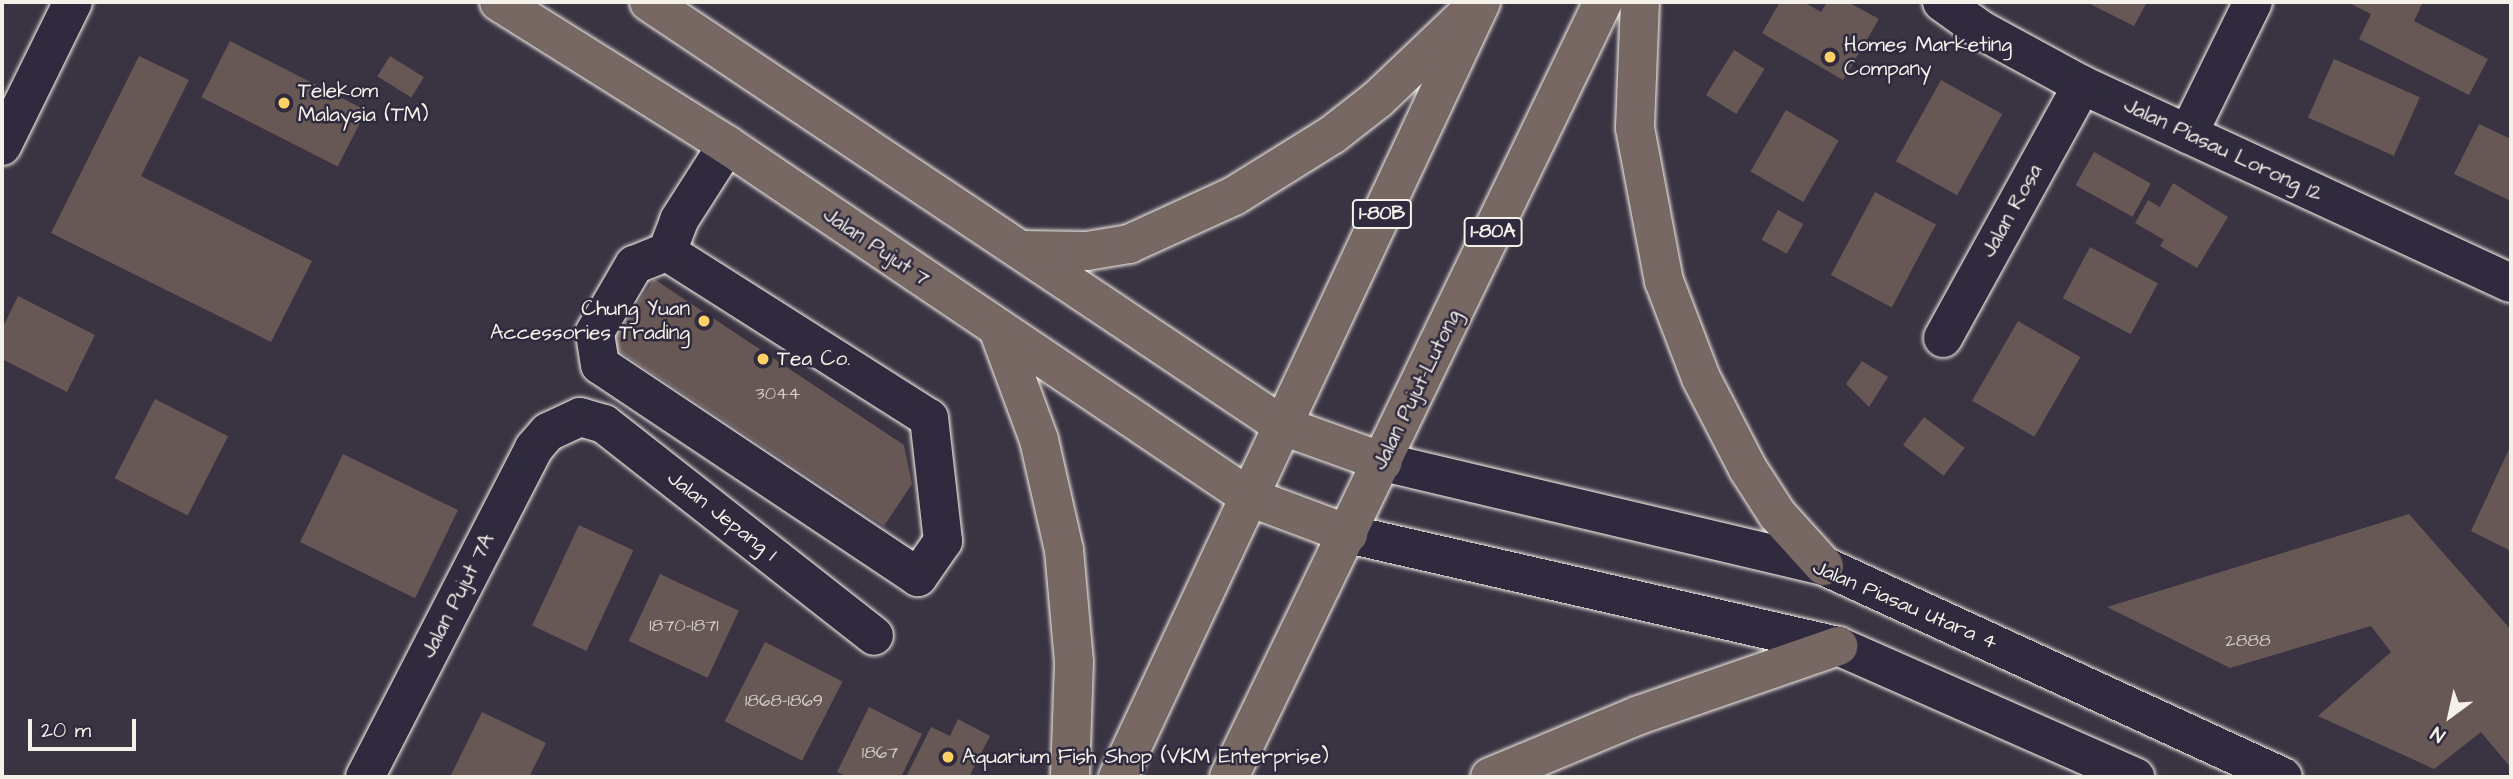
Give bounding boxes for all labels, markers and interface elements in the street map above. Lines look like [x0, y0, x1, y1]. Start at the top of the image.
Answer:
place label: Homes Marketing Company [1844, 32, 2012, 82]
marker: Homes Marketing Company [1822, 49, 1838, 65]
place label: Telekom Malaysia (TM) [298, 78, 428, 128]
street label: Jalan Piasau Lorong 12 [2120, 93, 2326, 207]
marker: Telekom Malaysia (TM) [276, 95, 292, 111]
street label: Jalan Rosa [1976, 160, 2048, 262]
road number: 1-80B [1350, 198, 1414, 230]
street label: Jalan Pujut 7 [818, 202, 934, 292]
road number: 1-80A [1463, 216, 1523, 248]
place label: Chung Yuan Accessories Trading [490, 296, 690, 346]
street label: Jalan Pujut-Lutong [1367, 306, 1467, 474]
marker: Chung Yuan Accessories Trading [696, 313, 712, 329]
place label: Tea Co. [777, 346, 850, 372]
marker: Tea Co. [755, 351, 771, 367]
house number: 3044 [755, 383, 801, 405]
street label: Jalan Jepang 1 [662, 465, 782, 567]
street label: Jalan Pujut 7A [416, 530, 500, 662]
street label: Jalan Piasau Utara 4 [1809, 555, 2001, 655]
house number: 1870-1871 [649, 615, 719, 637]
house number: 2888 [2225, 630, 2271, 652]
north arrow [2415, 681, 2485, 751]
house number: 1868-1869 [745, 690, 823, 712]
scale bar [32, 706, 140, 750]
text: 20 m [41, 716, 91, 745]
text: N [2426, 719, 2451, 749]
house number: 1867 [862, 742, 898, 764]
place label: Aquarium Fish Shop (VKM Enterprise) [962, 744, 1329, 770]
marker: Aquarium Fish Shop (VKM Enterprise) [940, 749, 956, 765]

